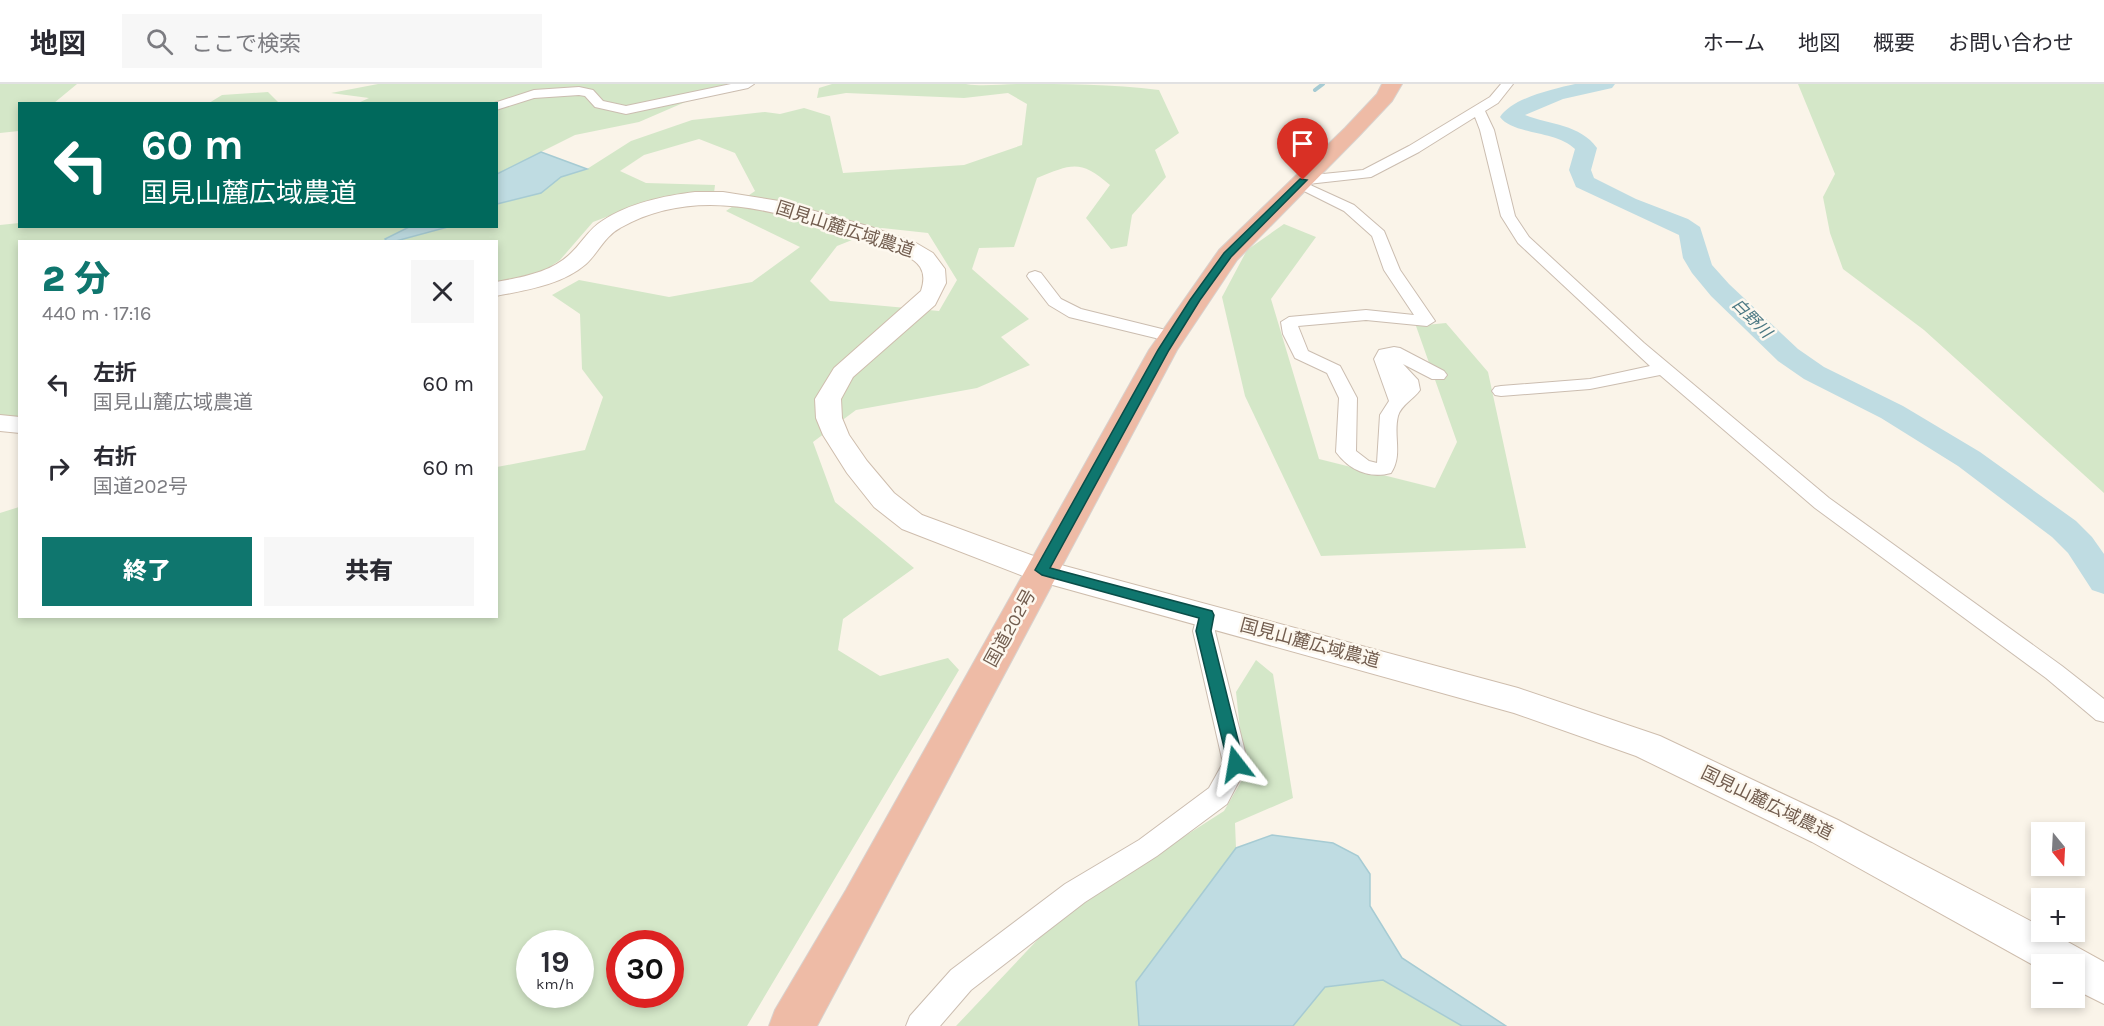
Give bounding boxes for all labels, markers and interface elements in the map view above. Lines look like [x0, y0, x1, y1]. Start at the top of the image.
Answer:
search box [122, 14, 542, 68]
icon: search [143, 25, 176, 58]
text: 地図 [30, 27, 86, 60]
text: ここで検索 [191, 31, 301, 57]
text: ホーム [1703, 31, 1765, 55]
text: 地図 [1798, 31, 1840, 55]
text: 概要 [1873, 31, 1915, 55]
text: お問い合わせ [1948, 31, 2074, 55]
pin [1277, 118, 1328, 180]
text: 60 m [141, 120, 244, 170]
icon: left [42, 126, 120, 204]
icon: arrive [1286, 127, 1319, 160]
text: 国見山麓広域農道 [141, 177, 357, 209]
street label: 国見山麓広域農道 [773, 196, 917, 262]
text: 2 分 [42, 258, 110, 300]
button: close [411, 260, 474, 323]
water label: 白野川 [1728, 294, 1777, 343]
text: 440 m · 17:16 [42, 302, 151, 325]
text: 左折 [93, 360, 137, 386]
icon: left [42, 368, 75, 401]
text: 60 m [423, 371, 474, 397]
text: 国見山麓広域農道 [93, 391, 253, 414]
text: 右折 [93, 444, 137, 470]
icon: right [42, 452, 75, 485]
text: 60 m [423, 455, 474, 481]
text: 国道202号 [93, 475, 188, 498]
button: 終了 [42, 537, 252, 606]
button: 共有 [264, 537, 474, 606]
street label: 国道202号 [980, 585, 1040, 671]
street label: 国見山麓広域農道 [1238, 614, 1382, 672]
position arrow [1204, 732, 1268, 796]
street label: 国見山麓広域農道 [1697, 762, 1837, 844]
north arrow [2031, 822, 2085, 876]
map controls [2031, 822, 2085, 1008]
button: + [2031, 888, 2085, 942]
speed limit sign: 30 [606, 930, 684, 1008]
text: 19 [540, 944, 569, 980]
button: − [2031, 954, 2085, 1008]
text: km/h [536, 975, 574, 993]

